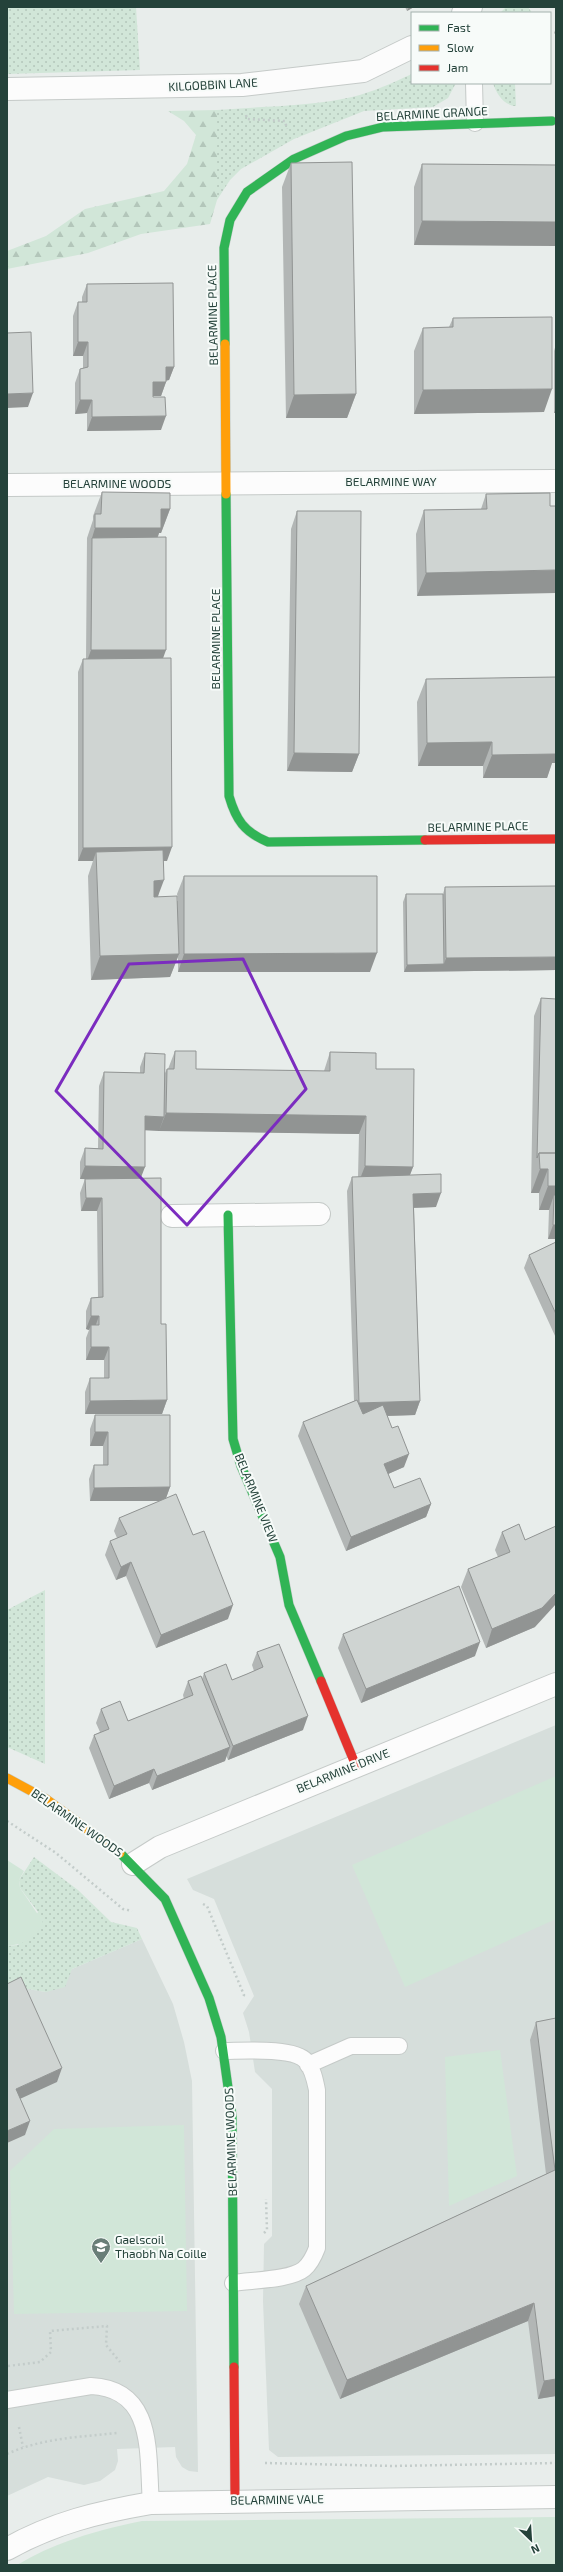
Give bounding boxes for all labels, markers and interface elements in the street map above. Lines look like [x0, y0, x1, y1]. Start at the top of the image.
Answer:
legend [411, 12, 551, 84]
text: Fast [447, 20, 471, 34]
text: Slow [447, 40, 474, 54]
text: Jam [447, 60, 468, 74]
street label: KILGOBBIN LANE [168, 75, 258, 93]
street label: BELARMINE GRANGE [376, 103, 488, 123]
street label: BELARMINE PLACE [204, 264, 220, 366]
street label: BELARMINE WAY [345, 474, 437, 488]
street label: BELARMINE WOODS [63, 476, 172, 490]
street label: BELARMINE PLACE [208, 588, 222, 689]
street label: BELARMINE PLACE [427, 818, 529, 834]
street label: BELARMINE VIEW [233, 1451, 281, 1544]
street label: BELARMINE DRIVE [294, 1745, 392, 1795]
street label: BELARMINE WOODS [29, 1785, 126, 1859]
street label: BELARMINE WOODS [221, 2087, 239, 2197]
place label: Gaelscoil Thaobh Na Coille [115, 2232, 207, 2260]
school or university icon: Gaelscoil Thaobh Na Coille [90, 2236, 112, 2264]
street label: BELARMINE VALE [230, 2491, 324, 2507]
north arrow [511, 2520, 551, 2560]
text: N [529, 2542, 542, 2557]

